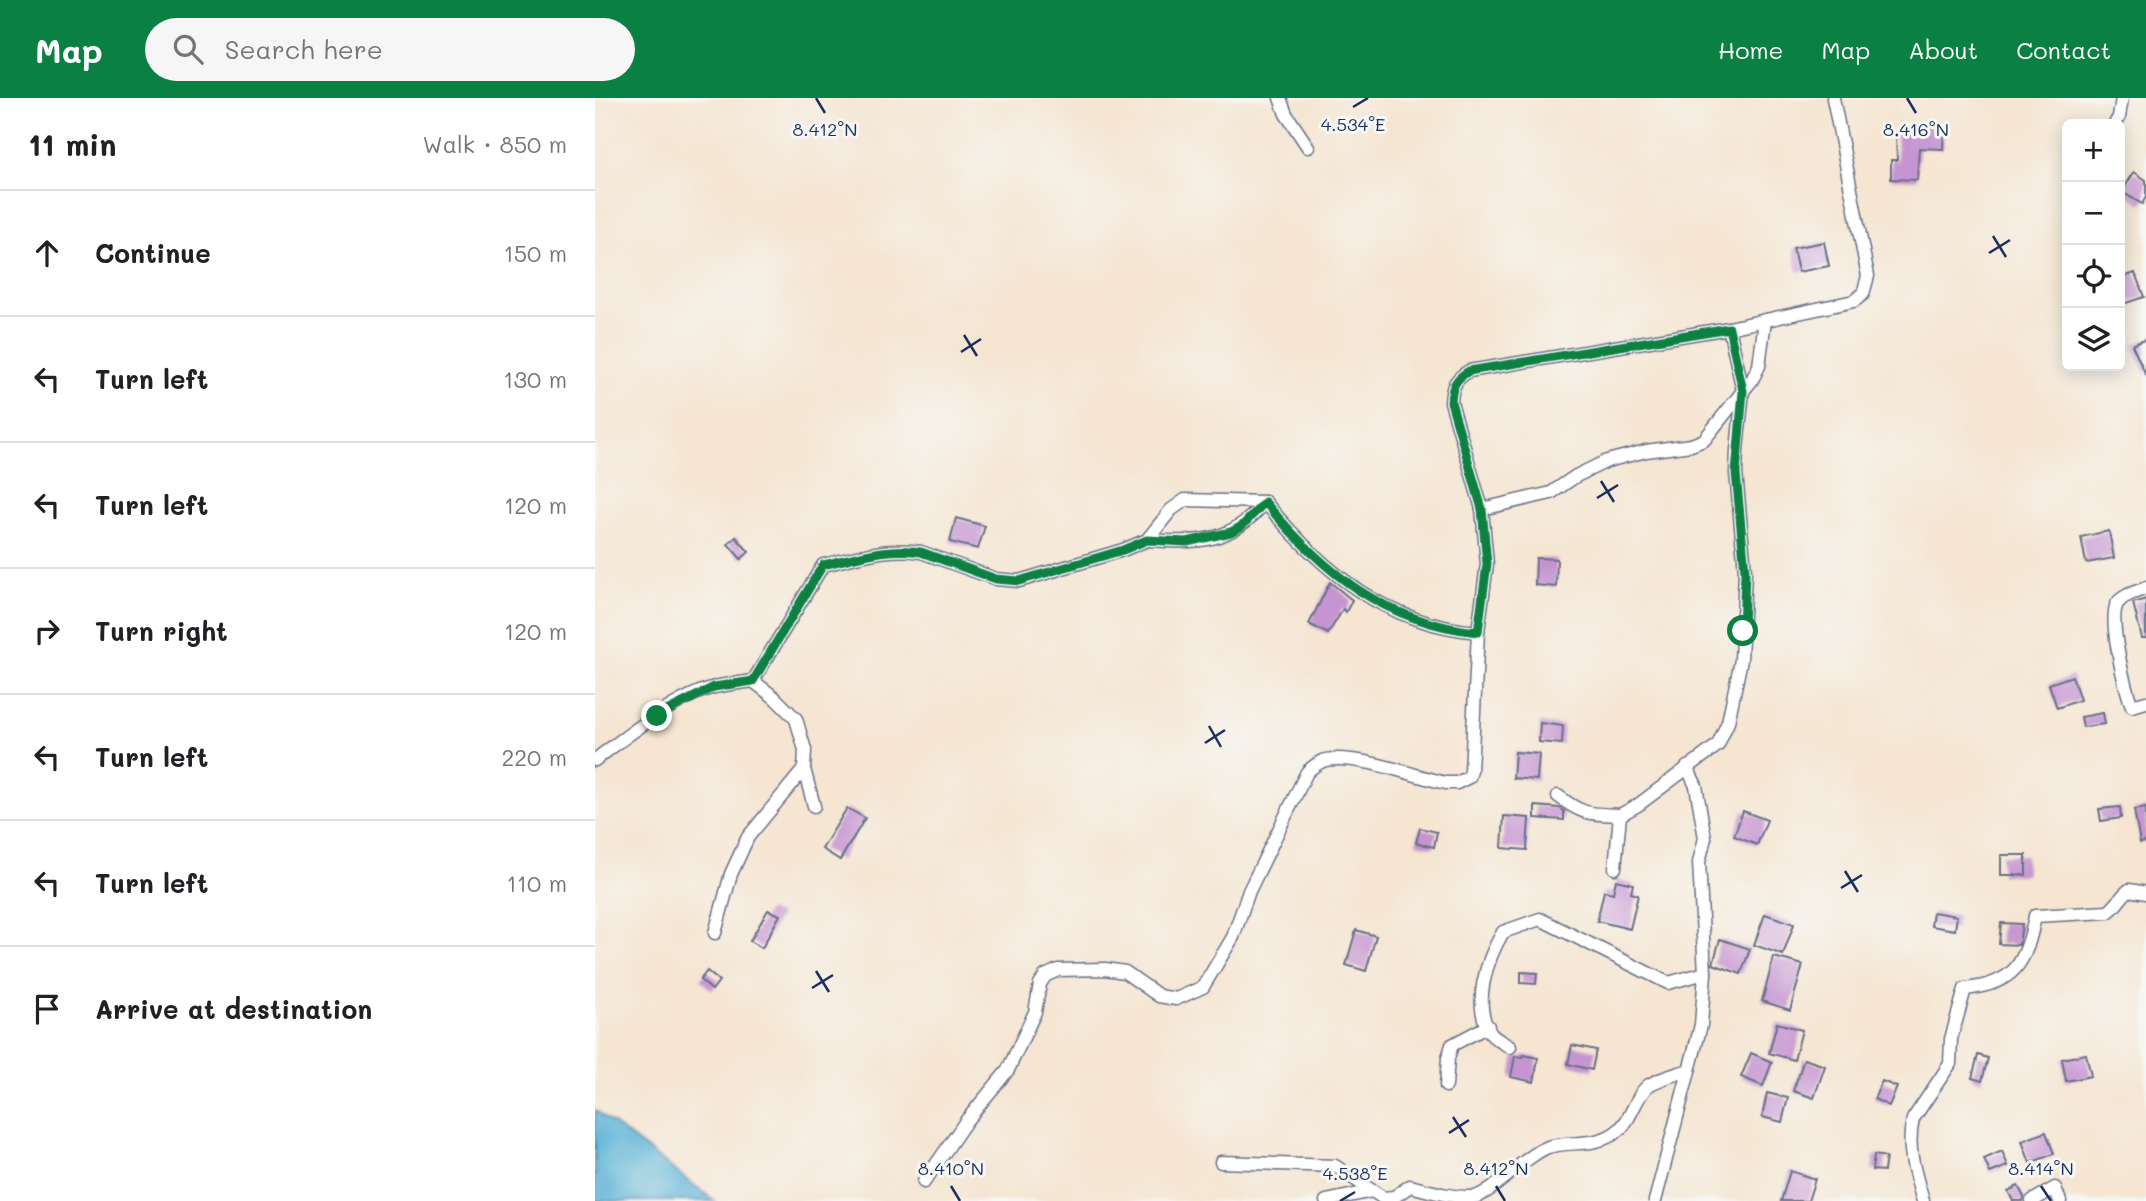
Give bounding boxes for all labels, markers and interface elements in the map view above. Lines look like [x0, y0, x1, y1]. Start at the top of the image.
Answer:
search box [145, 18, 635, 81]
text: Map [35, 28, 103, 71]
icon: search [169, 30, 207, 68]
text: Search here [225, 32, 383, 66]
text: Home [1718, 34, 1783, 65]
text: Map [1821, 34, 1870, 65]
text: About [1908, 34, 1978, 65]
text: Contact [2016, 34, 2111, 65]
text: 4.534°E [1321, 112, 1385, 136]
text: 8.412°N [792, 117, 858, 141]
text: 8.416°N [1883, 117, 1949, 141]
map controls [2062, 119, 2125, 371]
button: + [2062, 119, 2125, 182]
text: 11 min [28, 124, 117, 164]
text: Walk · 850 m [423, 129, 567, 159]
button: − [2062, 182, 2125, 245]
icon: ahead [28, 234, 66, 272]
text: Continue [95, 236, 211, 270]
text: 150 m [503, 238, 567, 268]
button: locate [2062, 245, 2125, 308]
button: layers [2062, 308, 2125, 371]
icon: left [28, 360, 66, 398]
text: Turn left [95, 362, 208, 396]
text: 130 m [503, 364, 567, 394]
icon: left [28, 486, 66, 524]
text: Turn left [95, 488, 208, 522]
text: 120 m [504, 490, 567, 520]
icon: right [28, 612, 66, 650]
text: Turn right [95, 614, 228, 648]
route start [1727, 615, 1758, 646]
text: 120 m [504, 616, 567, 646]
route end [641, 700, 672, 731]
icon: left [28, 738, 66, 776]
text: Turn left [95, 740, 208, 774]
text: 220 m [501, 742, 567, 772]
icon: left [28, 864, 66, 902]
text: Turn left [95, 866, 208, 900]
text: 110 m [507, 868, 567, 898]
icon: arrive [28, 990, 66, 1028]
text: Arrive at destination [95, 992, 372, 1026]
text: 8.410°N [918, 1156, 984, 1180]
text: 8.412°N [1463, 1156, 1529, 1180]
text: 8.414°N [2008, 1156, 2074, 1180]
text: 4.538°E [1322, 1161, 1388, 1185]

